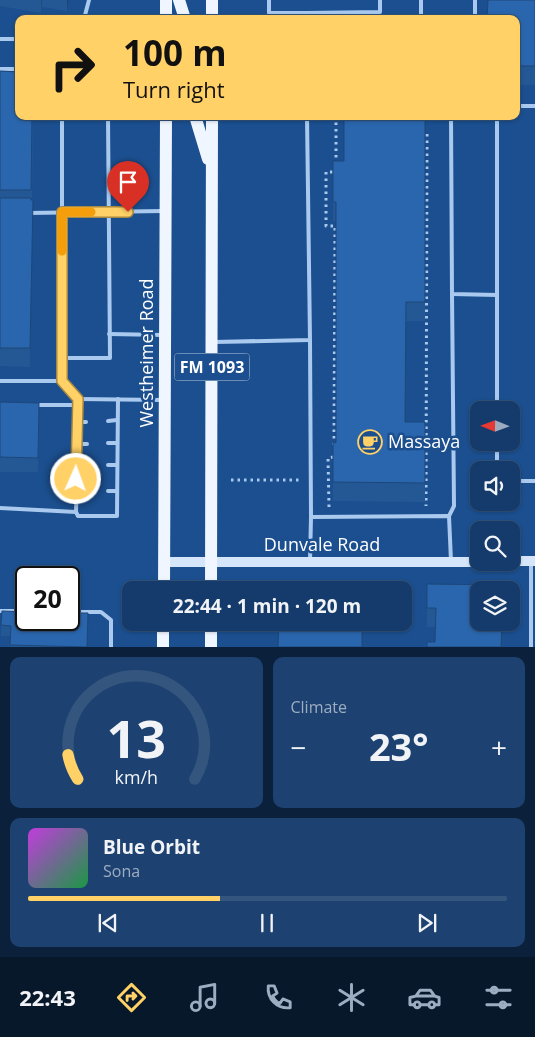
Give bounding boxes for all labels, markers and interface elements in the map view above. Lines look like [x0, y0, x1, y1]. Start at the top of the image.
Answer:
text: 100 m [123, 29, 227, 76]
icon: right [40, 35, 105, 100]
text: Turn right [123, 74, 225, 104]
pin [107, 161, 149, 212]
icon: arrive [114, 168, 142, 196]
street label: Westheimer Road [134, 278, 158, 428]
road number: FM 1093 [174, 354, 250, 381]
north arrow [470, 401, 520, 451]
map controls [470, 401, 520, 631]
cafe icon: Massaya [357, 429, 383, 455]
place label: Massaya [388, 429, 460, 453]
position arrow [49, 452, 101, 504]
button: sound [470, 461, 520, 511]
button: search [470, 521, 520, 571]
street label: Dunvale Road [264, 532, 380, 556]
speed limit sign: 20 [15, 566, 80, 631]
button: layers [470, 581, 520, 631]
text: 22:44 · 1 min · 120 m [173, 593, 361, 619]
text: Climate [291, 696, 347, 718]
text: 13 [107, 702, 166, 773]
text: 23° [369, 720, 429, 772]
text: − [291, 728, 307, 766]
text: + [491, 728, 507, 766]
text: km/h [115, 765, 158, 789]
text: Blue Orbit [103, 834, 200, 860]
text: Sona [103, 860, 140, 882]
icon: previous [94, 909, 122, 937]
icon: pause [253, 909, 281, 937]
icon: next [413, 909, 441, 937]
icon: directions [114, 980, 149, 1015]
icon: music [187, 980, 222, 1015]
icon: phone [261, 980, 296, 1015]
icon: climate [334, 980, 369, 1015]
icon: car [407, 980, 442, 1015]
icon: filters [481, 980, 516, 1015]
text: 22:43 [19, 982, 76, 1012]

